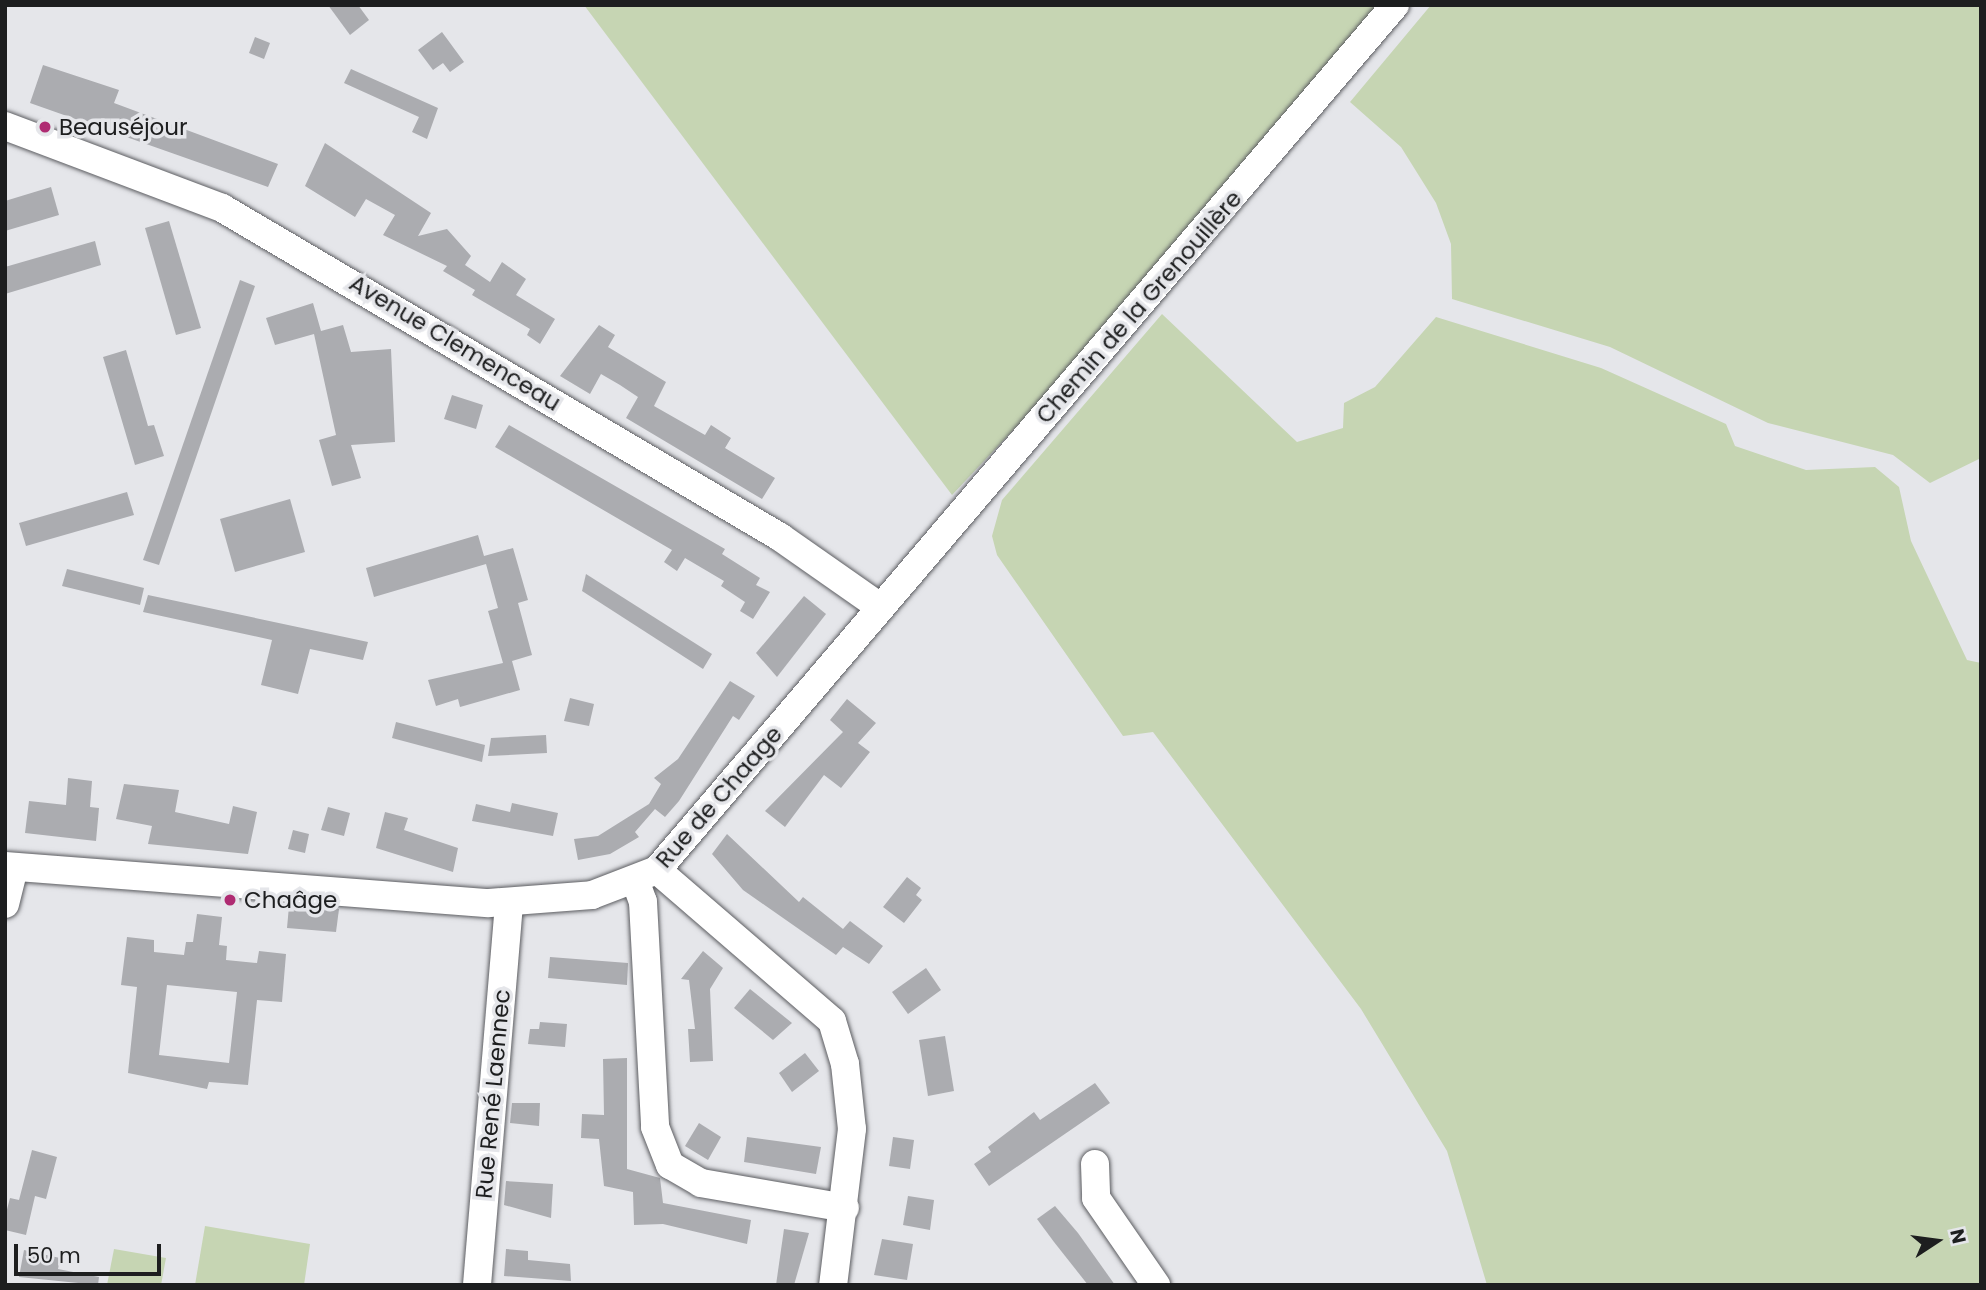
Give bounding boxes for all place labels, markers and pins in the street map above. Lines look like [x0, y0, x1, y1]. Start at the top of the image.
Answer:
place label: Beauséjour [59, 113, 188, 141]
marker: Beauséjour [37, 119, 53, 135]
place label: Chaâge [244, 886, 337, 914]
marker: Chaâge [222, 892, 238, 908]

